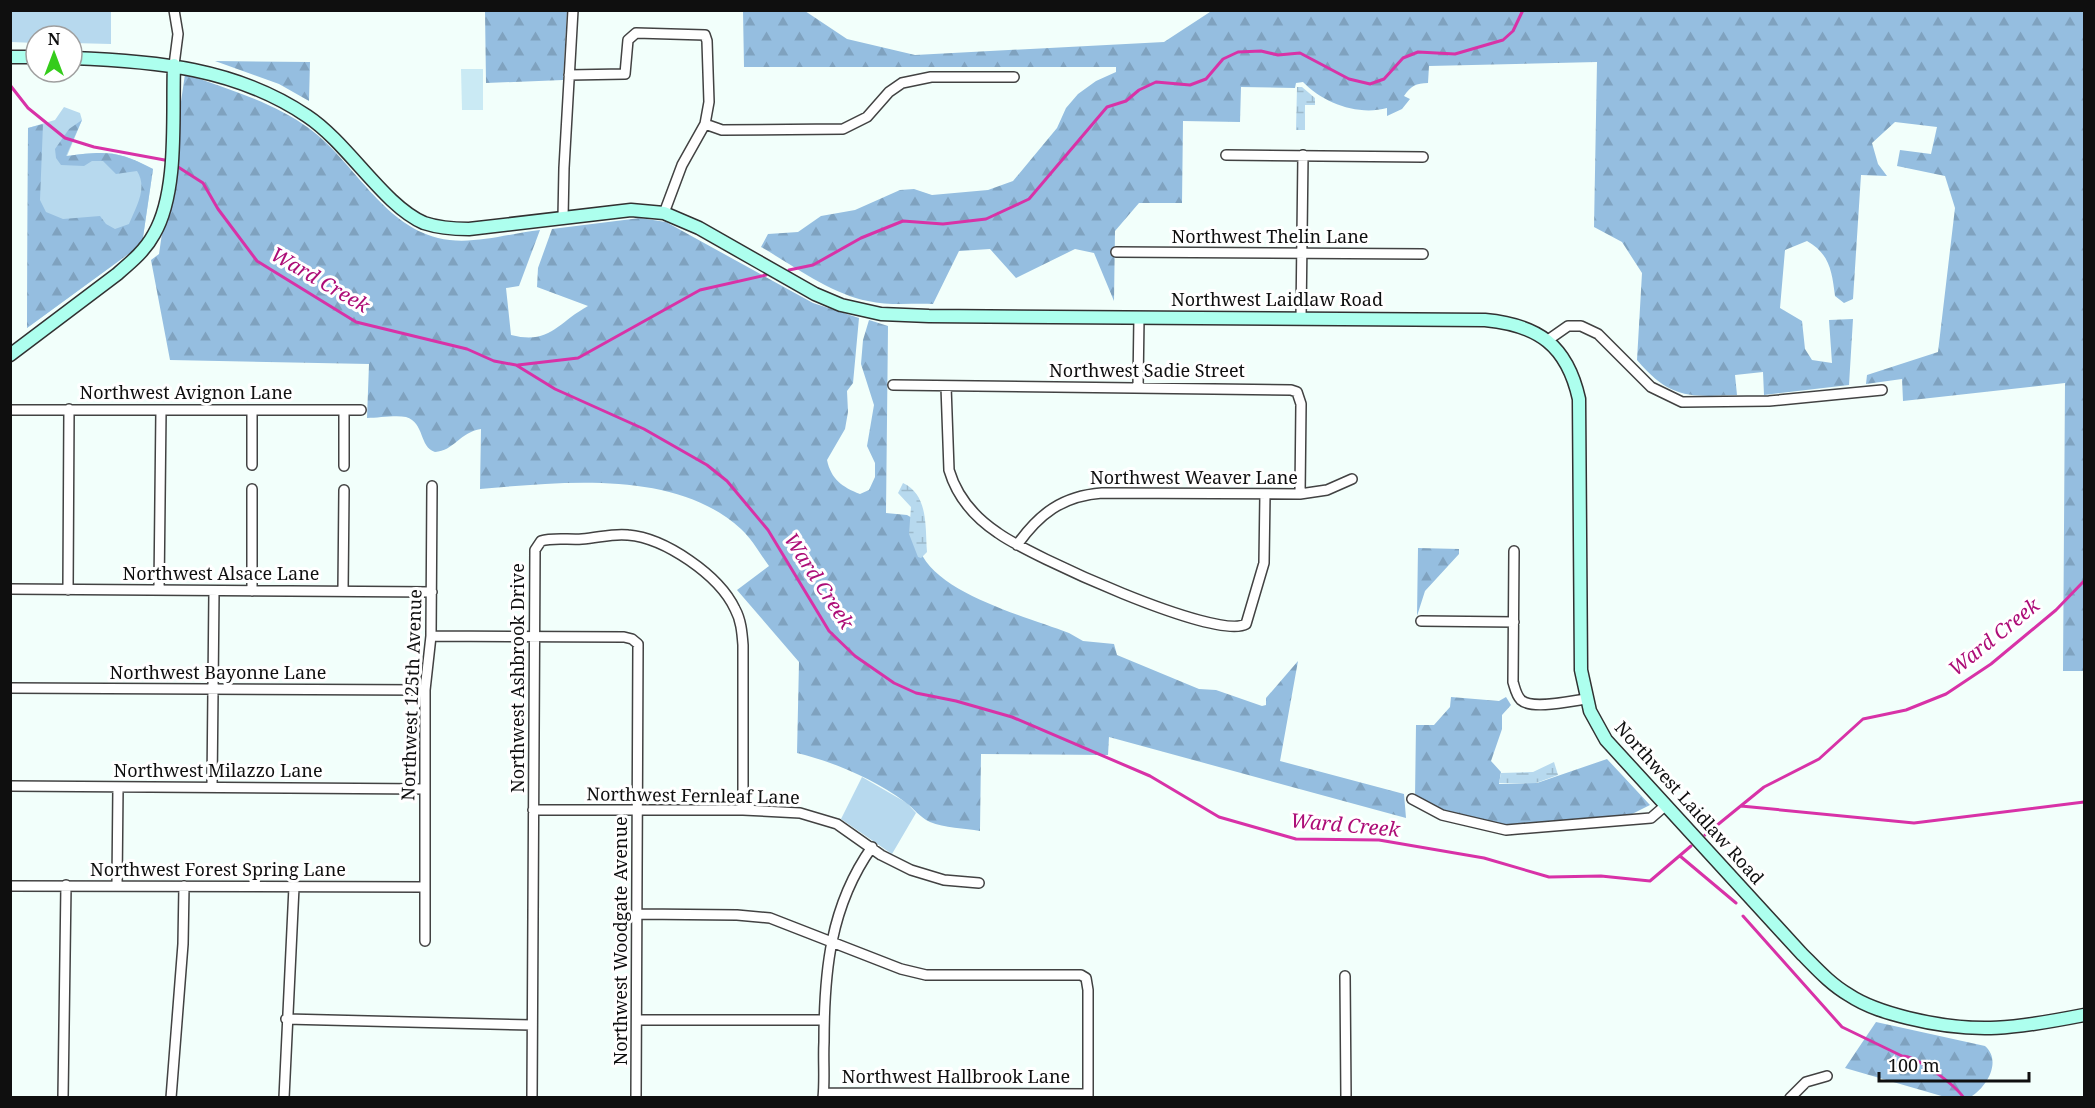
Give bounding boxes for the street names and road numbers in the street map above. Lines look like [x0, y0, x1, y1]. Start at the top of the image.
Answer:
street label: Northwest Thelin Lane [1172, 224, 1368, 248]
street label: Northwest Laidlaw Road [1171, 287, 1383, 311]
street label: Northwest Sadie Street [1049, 358, 1245, 382]
street label: Northwest Avignon Lane [80, 380, 293, 404]
street label: Northwest Weaver Lane [1090, 465, 1298, 489]
street label: Northwest Alsace Lane [123, 561, 319, 585]
street label: Northwest Ashbrook Drive [505, 563, 529, 793]
street label: Northwest 125th Avenue [395, 589, 427, 801]
street label: Northwest Bayonne Lane [110, 660, 326, 684]
street label: Northwest Laidlaw Road [1610, 715, 1770, 889]
street label: Northwest Milazzo Lane [113, 758, 323, 782]
street label: Northwest Fernleaf Lane [586, 781, 800, 809]
street label: Northwest Woodgate Avenue [608, 816, 632, 1066]
street label: Northwest Forest Spring Lane [90, 857, 346, 881]
street label: Northwest Hallbrook Lane [842, 1064, 1070, 1088]

